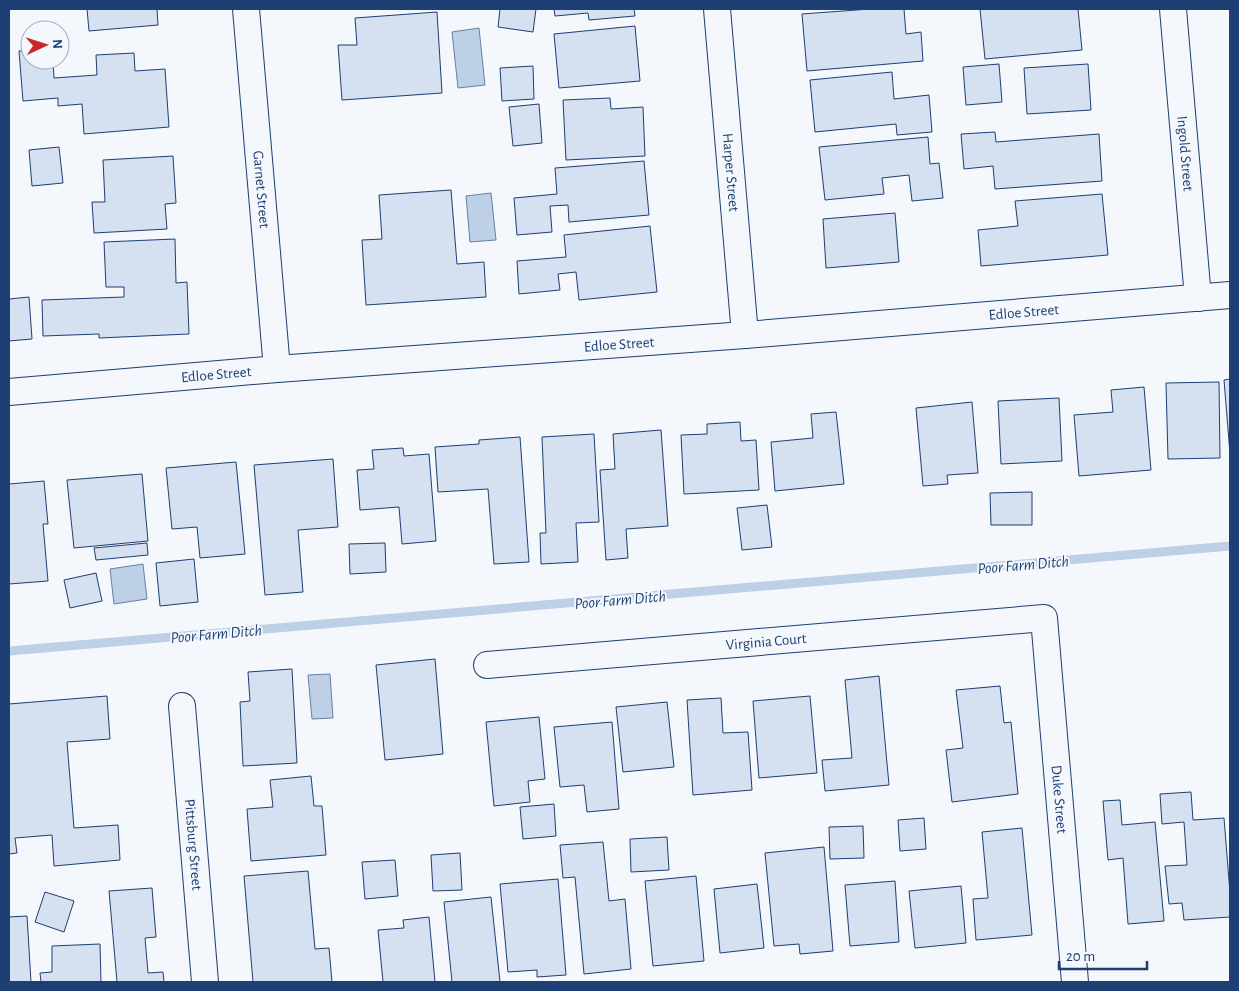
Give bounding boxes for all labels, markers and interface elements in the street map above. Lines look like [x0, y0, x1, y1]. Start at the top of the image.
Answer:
north arrow [20, 20, 70, 70]
text: N [50, 39, 64, 50]
street label: Ingold Street [1174, 115, 1196, 192]
street label: Harper Street [720, 132, 741, 213]
street label: Garnet Street [250, 150, 272, 229]
street label: Edloe Street [988, 302, 1060, 323]
street label: Edloe Street [583, 335, 655, 355]
street label: Edloe Street [181, 364, 252, 385]
water label: Poor Farm Ditch [977, 553, 1069, 577]
water label: Poor Farm Ditch [574, 588, 666, 612]
water label: Poor Farm Ditch [170, 622, 262, 646]
street label: Virginia Court [725, 631, 807, 653]
street label: Duke Street [1049, 765, 1069, 834]
street label: Pittsburg Street [182, 798, 204, 891]
scale bar [1059, 938, 1146, 970]
text: 20 m [1066, 949, 1095, 964]

